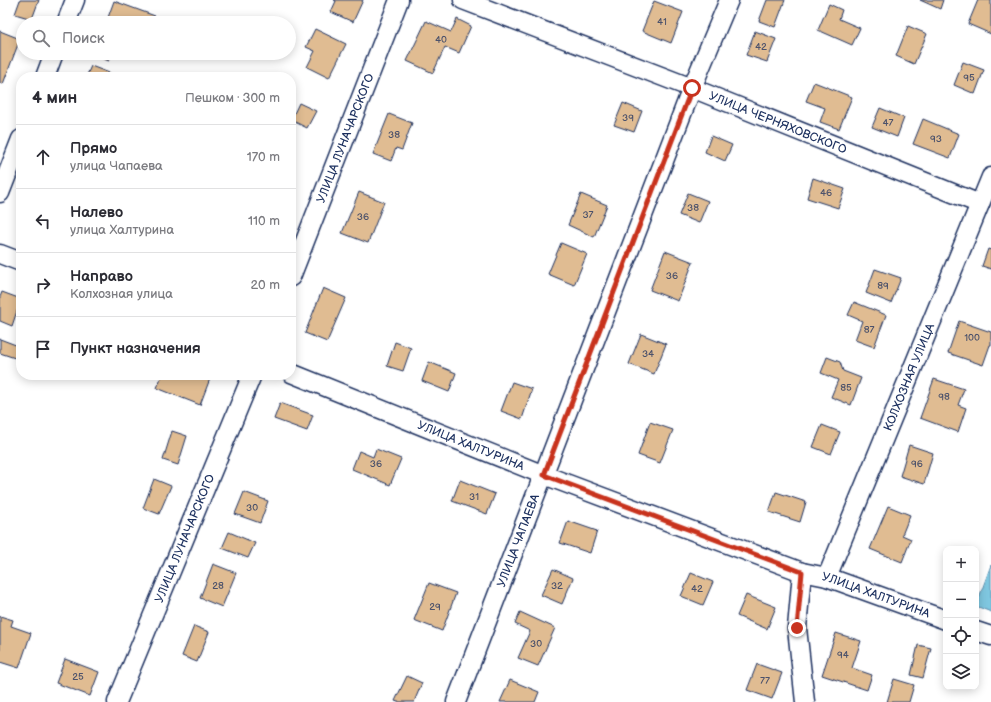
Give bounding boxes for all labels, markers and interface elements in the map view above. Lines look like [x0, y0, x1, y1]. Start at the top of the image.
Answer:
search box [16, 16, 296, 60]
house number: 41 [657, 16, 667, 28]
icon: search [30, 27, 52, 49]
text: Поиск [62, 29, 105, 48]
house number: 40 [435, 34, 447, 46]
house number: 42 [755, 41, 767, 53]
street label: УЛИЦА ЛУНАЧАРСКОГО [313, 71, 377, 205]
house number: 95 [963, 72, 975, 84]
route start [683, 79, 701, 97]
text: 4 мин [32, 88, 77, 108]
street label: УЛИЦА ЧЕРНЯХОВСКОГО [707, 88, 849, 157]
text: Пешком · 300 m [185, 90, 280, 106]
house number: 39 [622, 112, 634, 124]
house number: 47 [882, 117, 894, 129]
house number: 38 [388, 129, 400, 141]
house number: 93 [930, 133, 942, 145]
text: Прямо [70, 139, 117, 158]
icon: ahead [32, 146, 54, 168]
text: 170 m [247, 149, 280, 165]
text: улица Чапаева [70, 158, 163, 174]
house number: 46 [820, 187, 832, 199]
house number: 38 [687, 202, 699, 214]
text: Налево [70, 203, 123, 222]
house number: 37 [582, 209, 594, 221]
icon: left [32, 210, 54, 232]
house number: 36 [357, 211, 369, 223]
text: 110 m [248, 213, 280, 229]
text: улица Халтурина [70, 222, 174, 238]
text: Направо [70, 267, 133, 286]
house number: 36 [666, 270, 678, 282]
icon: right [32, 274, 54, 296]
text: 20 m [250, 277, 280, 293]
house number: 89 [877, 280, 889, 292]
text: Колхозная улица [70, 286, 173, 302]
street label: КОЛХОЗНАЯ УЛИЦА [880, 320, 938, 433]
house number: 87 [864, 324, 874, 336]
house number: 100 [964, 332, 980, 344]
icon: arrive [32, 338, 54, 360]
text: Пункт назначения [70, 339, 201, 358]
house number: 34 [642, 348, 654, 360]
house number: 85 [840, 382, 852, 394]
house number: 98 [938, 391, 950, 403]
street label: УЛИЦА ХАЛТУРИНА [415, 417, 527, 474]
house number: 36 [370, 458, 382, 470]
house number: 96 [911, 458, 923, 470]
street label: УЛИЦА ЛУНАЧАРСКОГО [151, 472, 218, 605]
house number: 31 [469, 491, 479, 503]
street label: УЛИЦА ЧАПАЕВА [493, 491, 543, 589]
house number: 30 [246, 502, 258, 514]
map controls [943, 546, 979, 690]
button: + [943, 546, 979, 582]
street label: УЛИЦА ХАЛТУРИНА [821, 569, 933, 621]
house number: 28 [212, 580, 224, 592]
house number: 32 [551, 580, 563, 592]
button: − [943, 582, 979, 618]
house number: 42 [691, 583, 703, 595]
house number: 29 [429, 601, 441, 613]
button: locate [943, 618, 979, 654]
route end [788, 619, 806, 637]
house number: 30 [530, 638, 542, 650]
house number: 94 [837, 649, 849, 661]
button: layers [943, 654, 979, 690]
house number: 25 [72, 671, 84, 683]
house number: 77 [760, 675, 770, 687]

